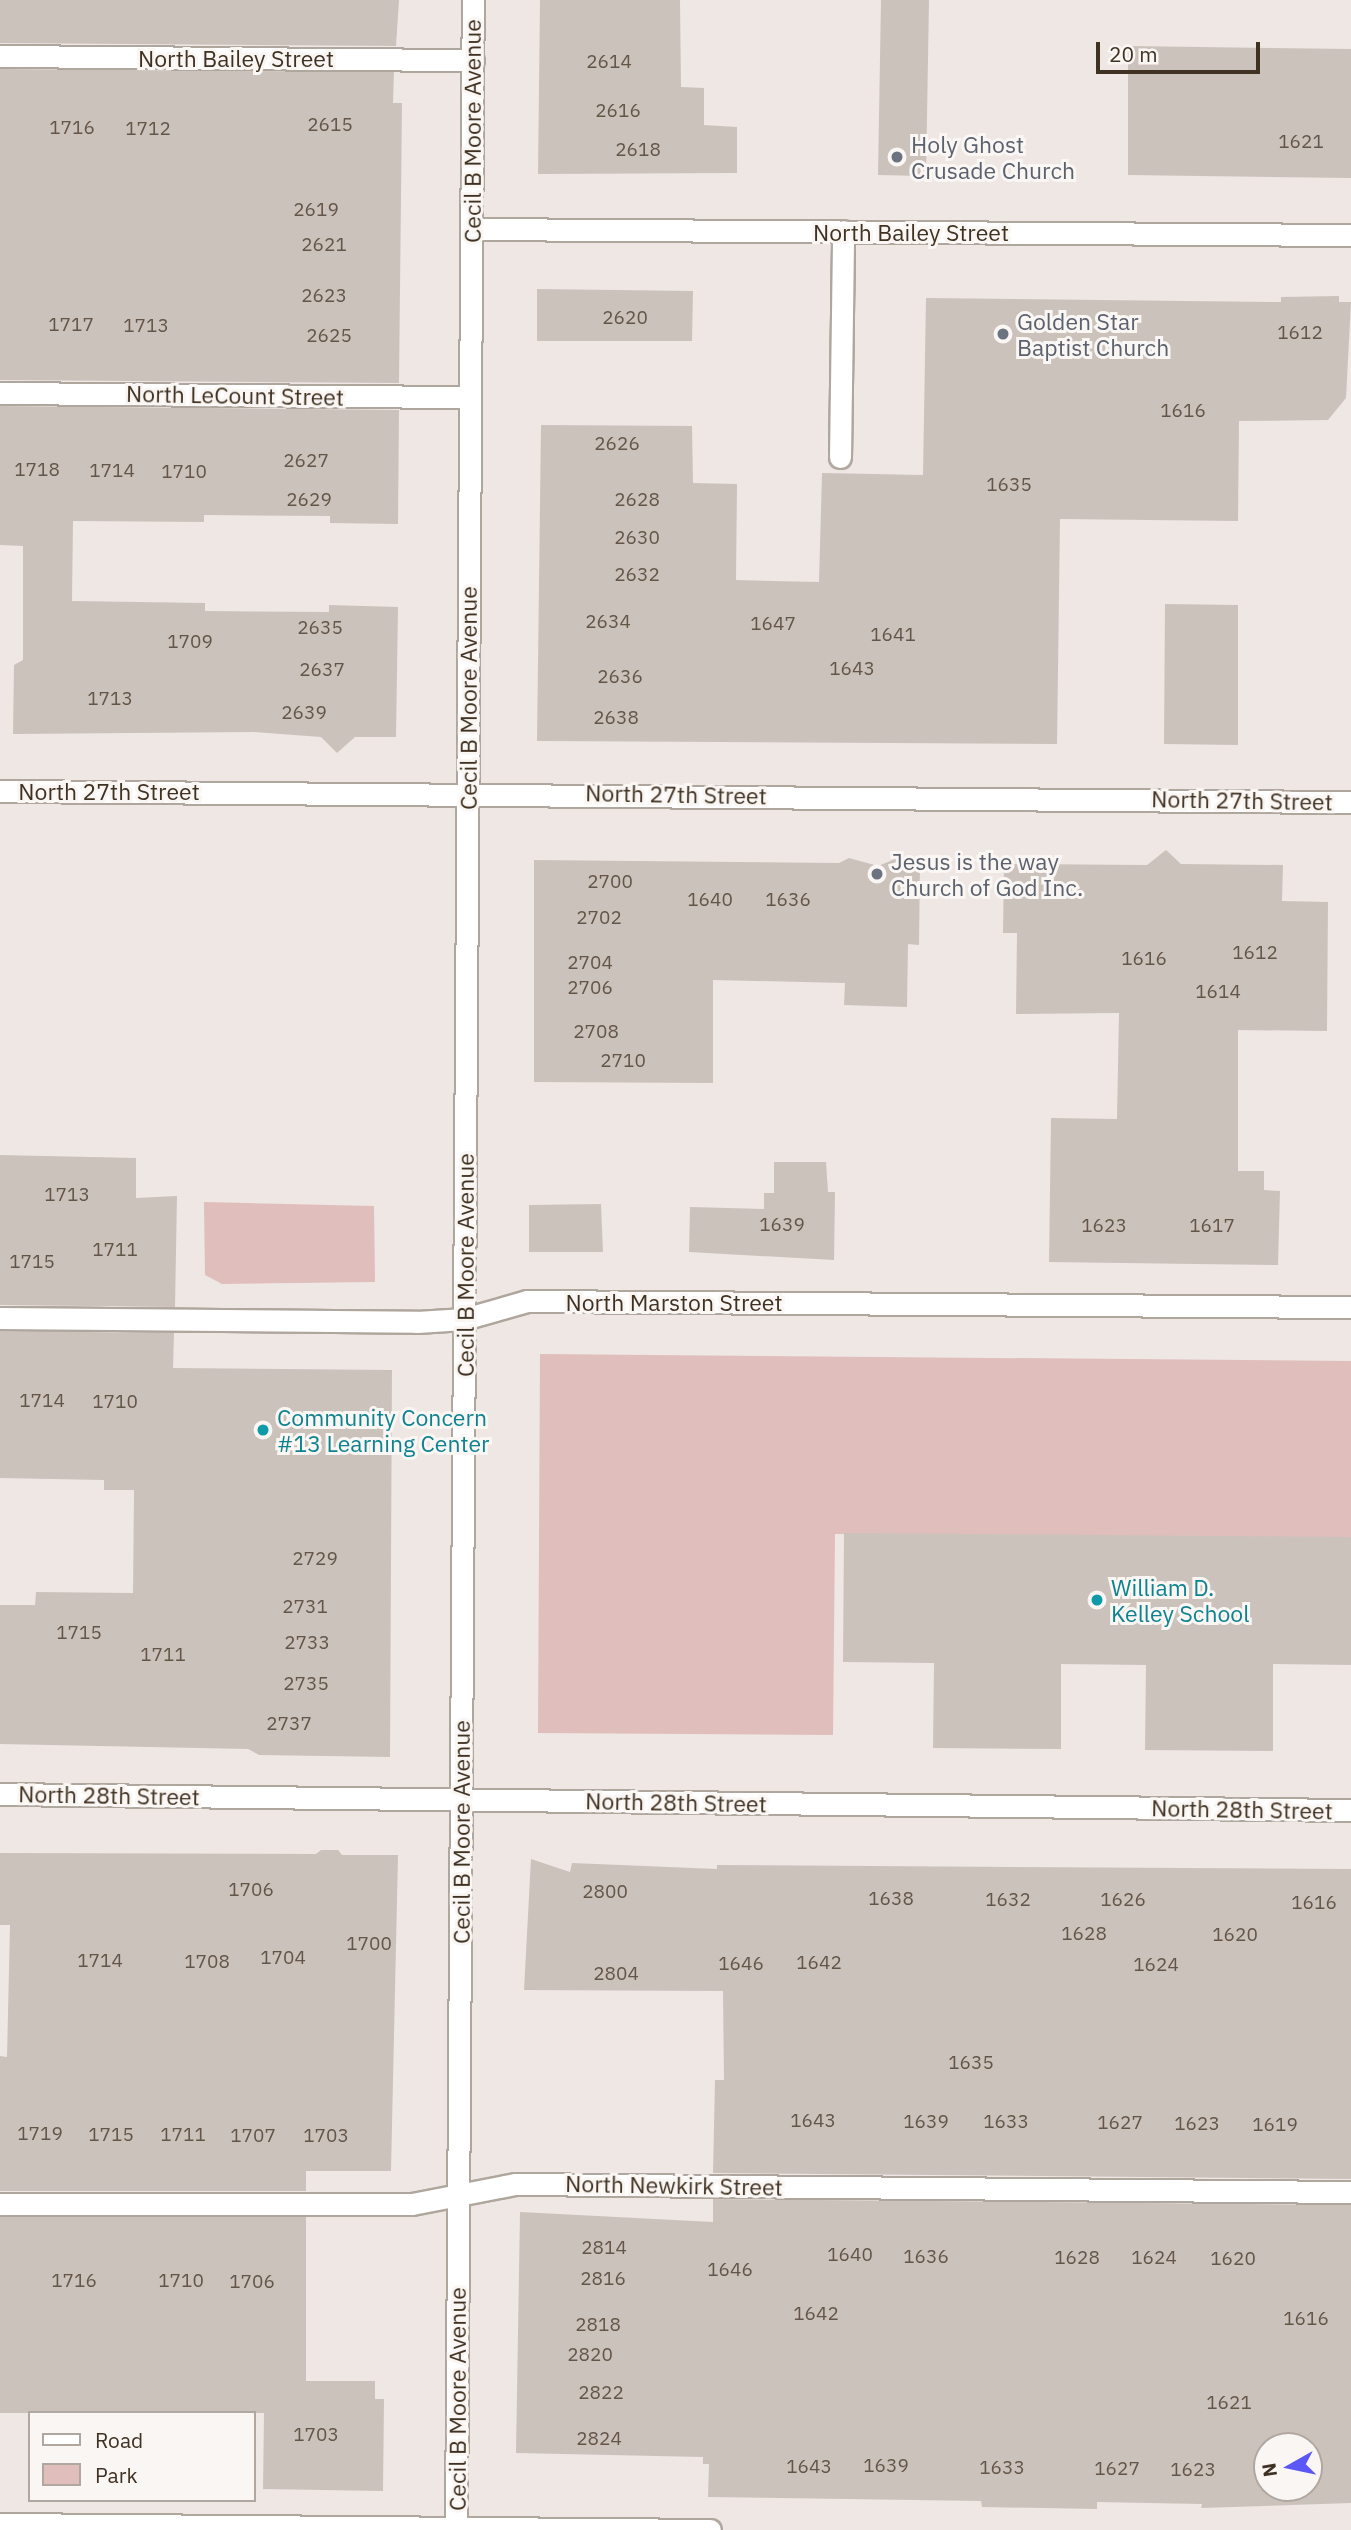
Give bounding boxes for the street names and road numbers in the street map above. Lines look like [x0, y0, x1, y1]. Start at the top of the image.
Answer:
street label: Cecil B Moore Avenue [458, 19, 486, 243]
street label: North Bailey Street [138, 44, 334, 72]
street label: North Bailey Street [813, 218, 1009, 246]
street label: North LeCount Street [126, 379, 344, 411]
street label: Cecil B Moore Avenue [454, 586, 482, 810]
street label: North 27th Street [18, 777, 200, 805]
street label: North 27th Street [585, 779, 767, 809]
street label: North 27th Street [1151, 785, 1333, 815]
street label: Cecil B Moore Avenue [451, 1153, 479, 1377]
street label: North Marston Street [565, 1288, 783, 1316]
street label: Cecil B Moore Avenue [447, 1720, 475, 1944]
street label: North 28th Street [18, 1780, 200, 1810]
street label: North 28th Street [585, 1787, 767, 1817]
street label: North 28th Street [1151, 1794, 1333, 1824]
street label: North Newkirk Street [565, 2169, 783, 2201]
street label: Cecil B Moore Avenue [443, 2287, 471, 2511]

